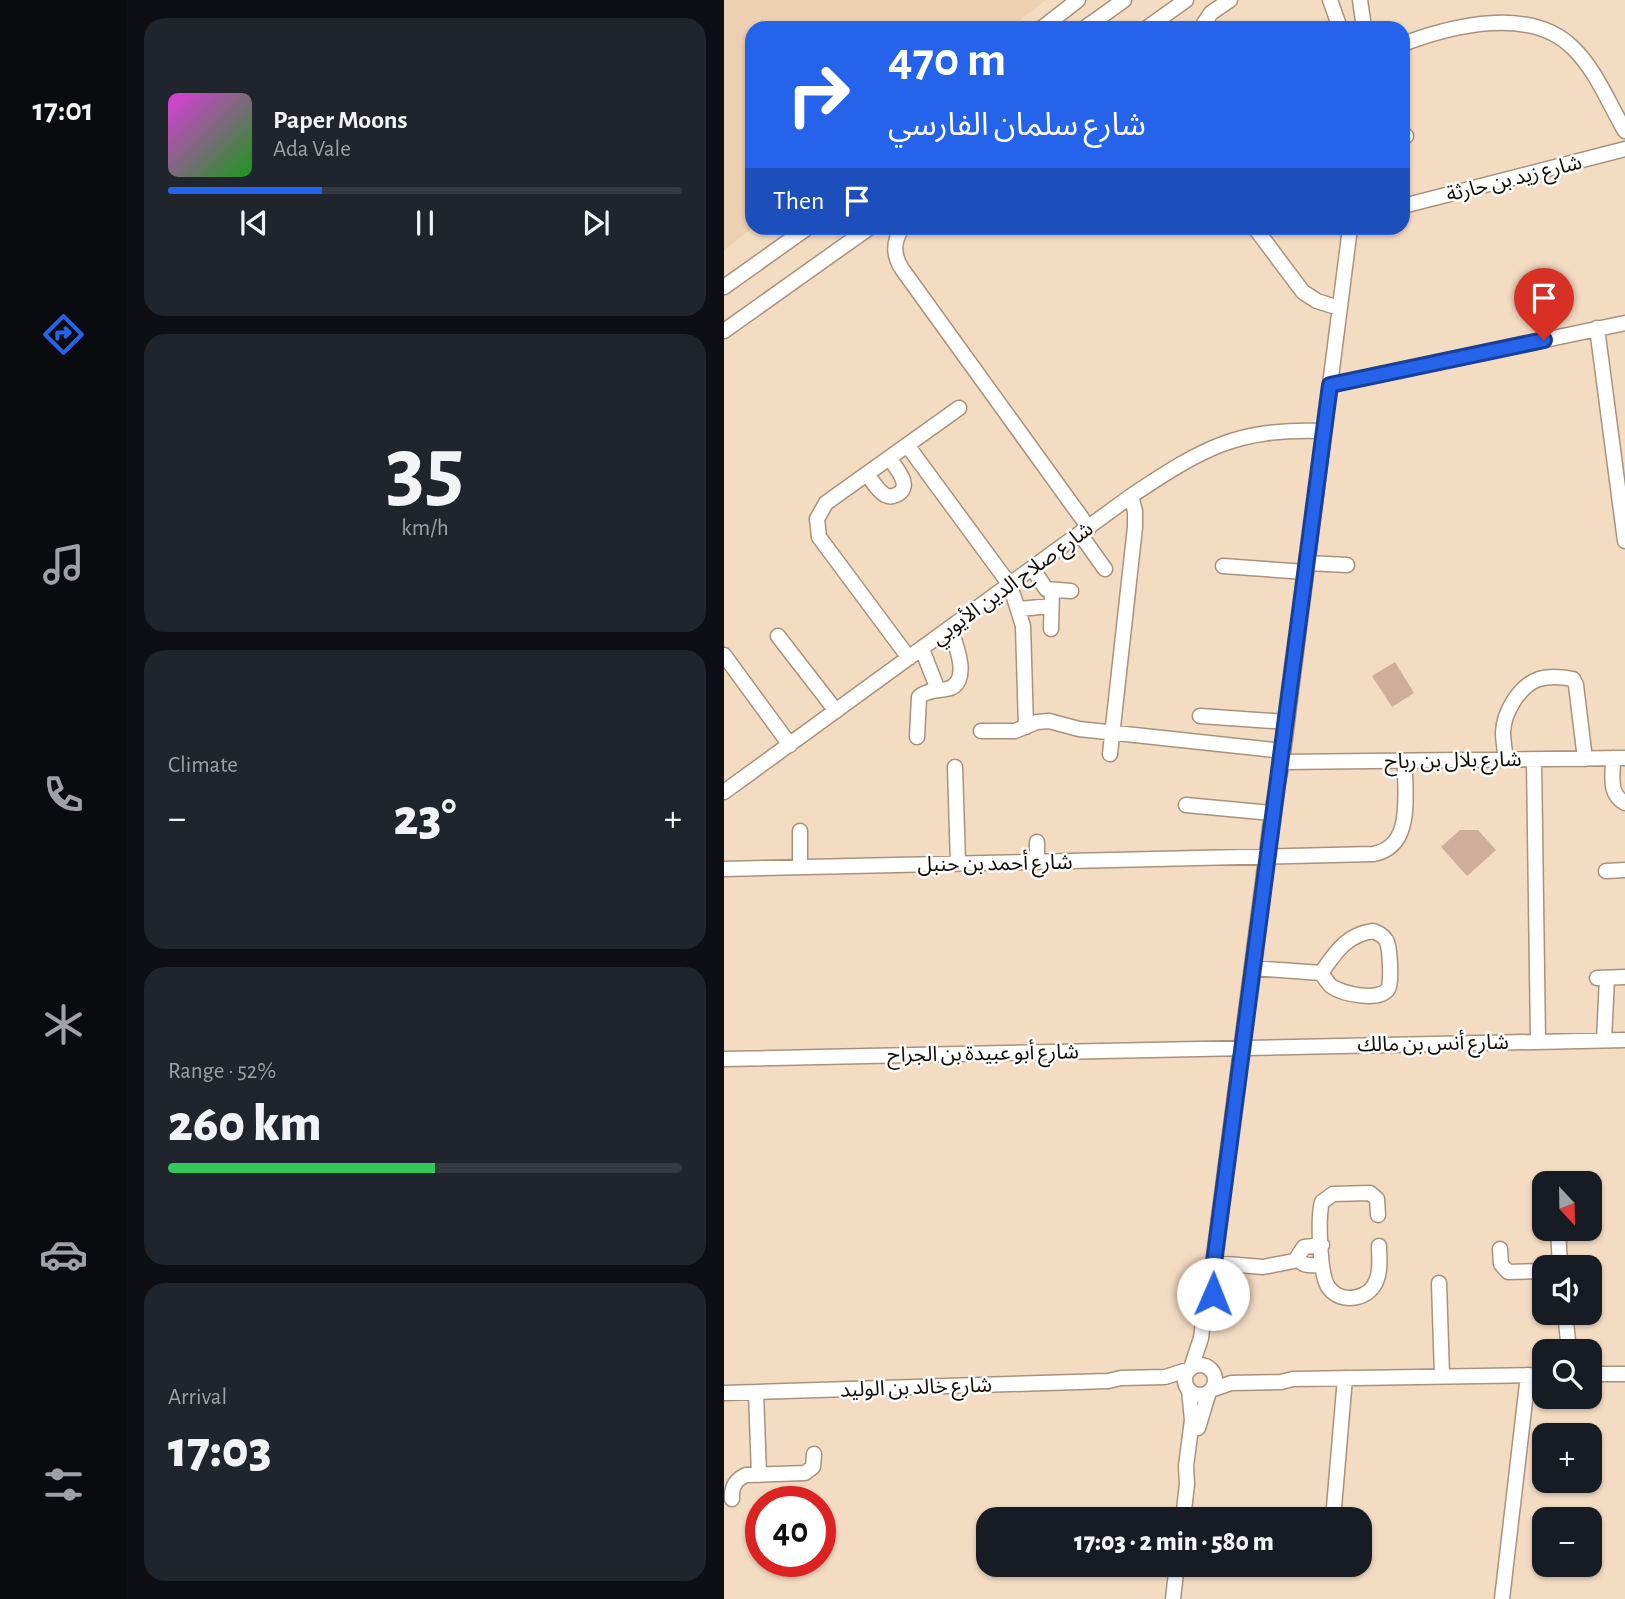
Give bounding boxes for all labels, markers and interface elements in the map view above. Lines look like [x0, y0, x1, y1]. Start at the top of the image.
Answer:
text: 470 m [888, 36, 1006, 85]
icon: right [773, 49, 864, 140]
text: 17:01 [33, 94, 93, 126]
text: Paper Moons [273, 107, 408, 133]
text: شارع سلمان الفارسي [888, 109, 1146, 141]
text: Ada Vale [273, 138, 351, 161]
street label: شارع زيد بن حارثة [1444, 151, 1585, 209]
icon: arrive [838, 182, 876, 220]
text: Then [773, 188, 824, 214]
icon: previous [235, 204, 273, 242]
icon: pause [406, 204, 444, 242]
icon: next [577, 204, 615, 242]
pin [1514, 268, 1574, 340]
icon: arrive [1525, 279, 1563, 317]
icon: directions [39, 310, 88, 359]
text: 35 [386, 424, 464, 515]
text: km/h [401, 517, 449, 540]
street label: شارع صلاح الدين الأيوبي [927, 517, 1100, 653]
icon: music [39, 540, 88, 589]
street label: شارع بلال بن رباح [1384, 749, 1522, 776]
text: Climate [168, 754, 238, 777]
icon: phone [39, 770, 88, 819]
text: 23° [394, 792, 456, 844]
text: − [168, 800, 186, 838]
text: + [664, 800, 682, 838]
street label: شارع أحمد بن حنبل [917, 849, 1073, 879]
icon: climate [39, 1000, 88, 1049]
street label: شارع أنس بن مالك [1357, 1029, 1509, 1059]
street label: شارع أبو عبيدة بن الجراح [887, 1039, 1079, 1070]
text: Range · 52% [168, 1060, 276, 1083]
text: 260 km [168, 1098, 322, 1150]
north arrow [1532, 1171, 1602, 1241]
map controls [1532, 1171, 1602, 1577]
icon: car [39, 1230, 88, 1279]
button: sound [1532, 1255, 1602, 1325]
position arrow [1176, 1257, 1250, 1331]
button: search [1532, 1339, 1602, 1409]
street label: شارع خالد بن الوليد [840, 1374, 993, 1405]
text: Arrival [168, 1386, 227, 1409]
button: + [1532, 1423, 1602, 1493]
text: 17:03 [168, 1424, 272, 1476]
icon: filters [39, 1460, 88, 1509]
speed limit sign: 40 [745, 1486, 836, 1577]
button: − [1532, 1507, 1602, 1577]
text: 17:03 · 2 min · 580 m [1074, 1529, 1274, 1555]

